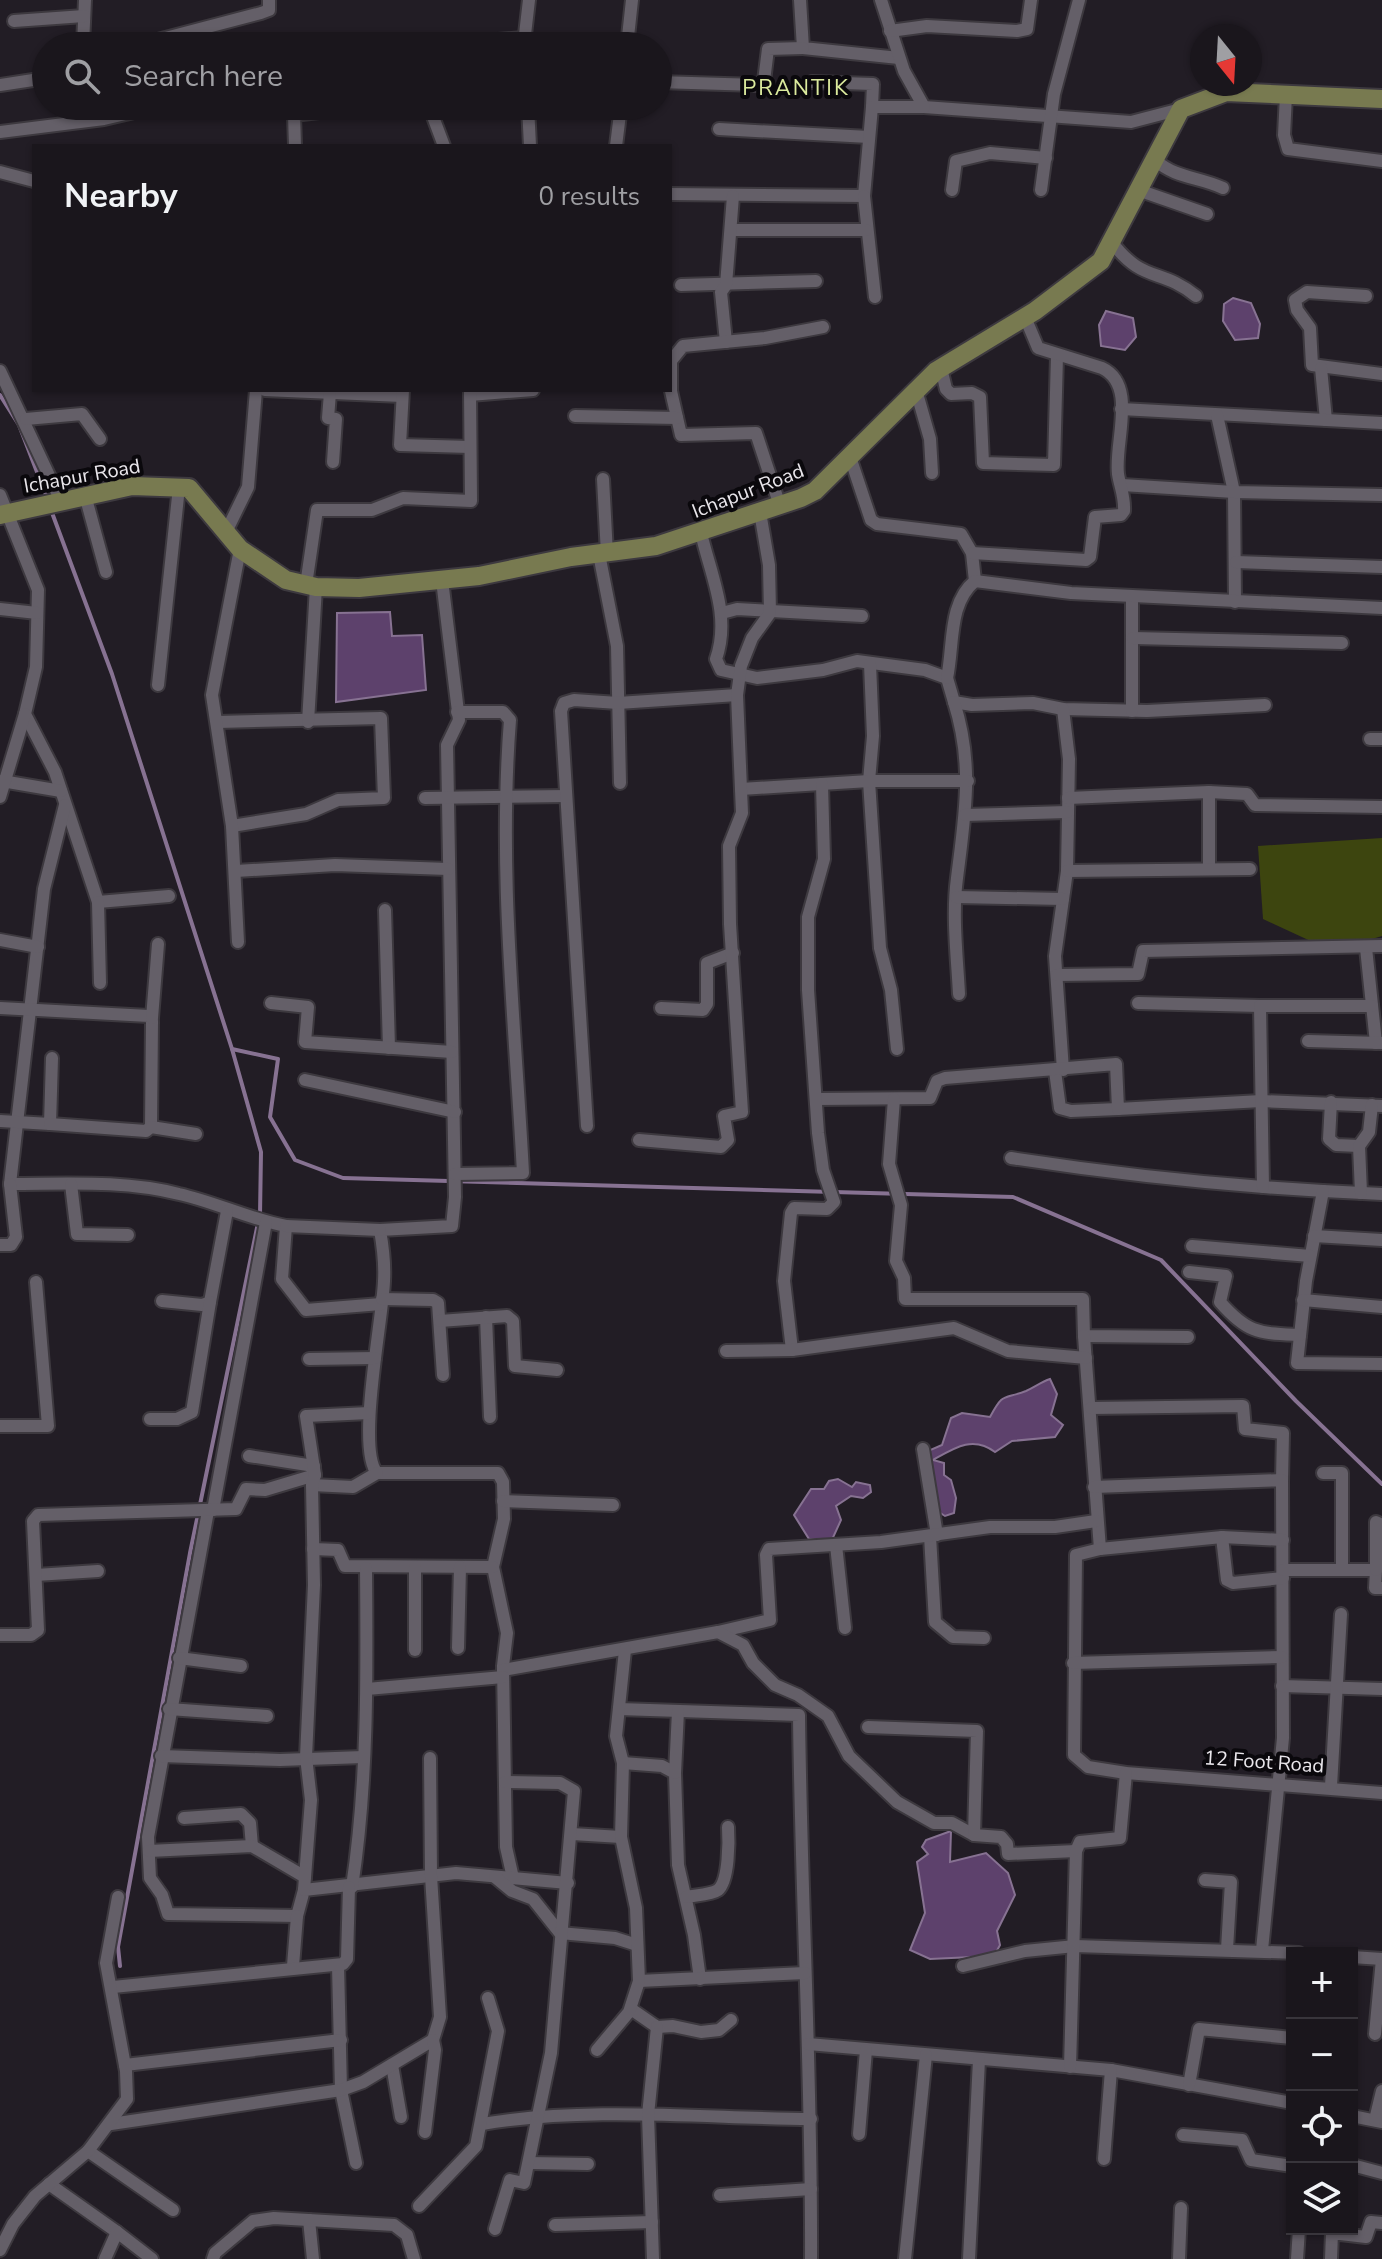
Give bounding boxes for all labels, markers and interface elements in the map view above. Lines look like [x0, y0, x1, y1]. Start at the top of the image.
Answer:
north arrow [1190, 24, 1262, 96]
search box [32, 32, 672, 120]
icon: search [60, 54, 104, 98]
text: Search here [124, 56, 283, 97]
district label: PRANTIK [742, 73, 850, 103]
text: Nearby [64, 173, 178, 219]
text: 0 results [539, 179, 640, 214]
street label: Ichapur Road [22, 452, 142, 500]
street label: Ichapur Road [688, 457, 808, 525]
street label: 12 Foot Road [1203, 1744, 1325, 1780]
map controls [1286, 1947, 1358, 2235]
button: + [1286, 1947, 1358, 2019]
button: − [1286, 2019, 1358, 2091]
button: locate [1286, 2091, 1358, 2163]
button: layers [1286, 2163, 1358, 2235]

